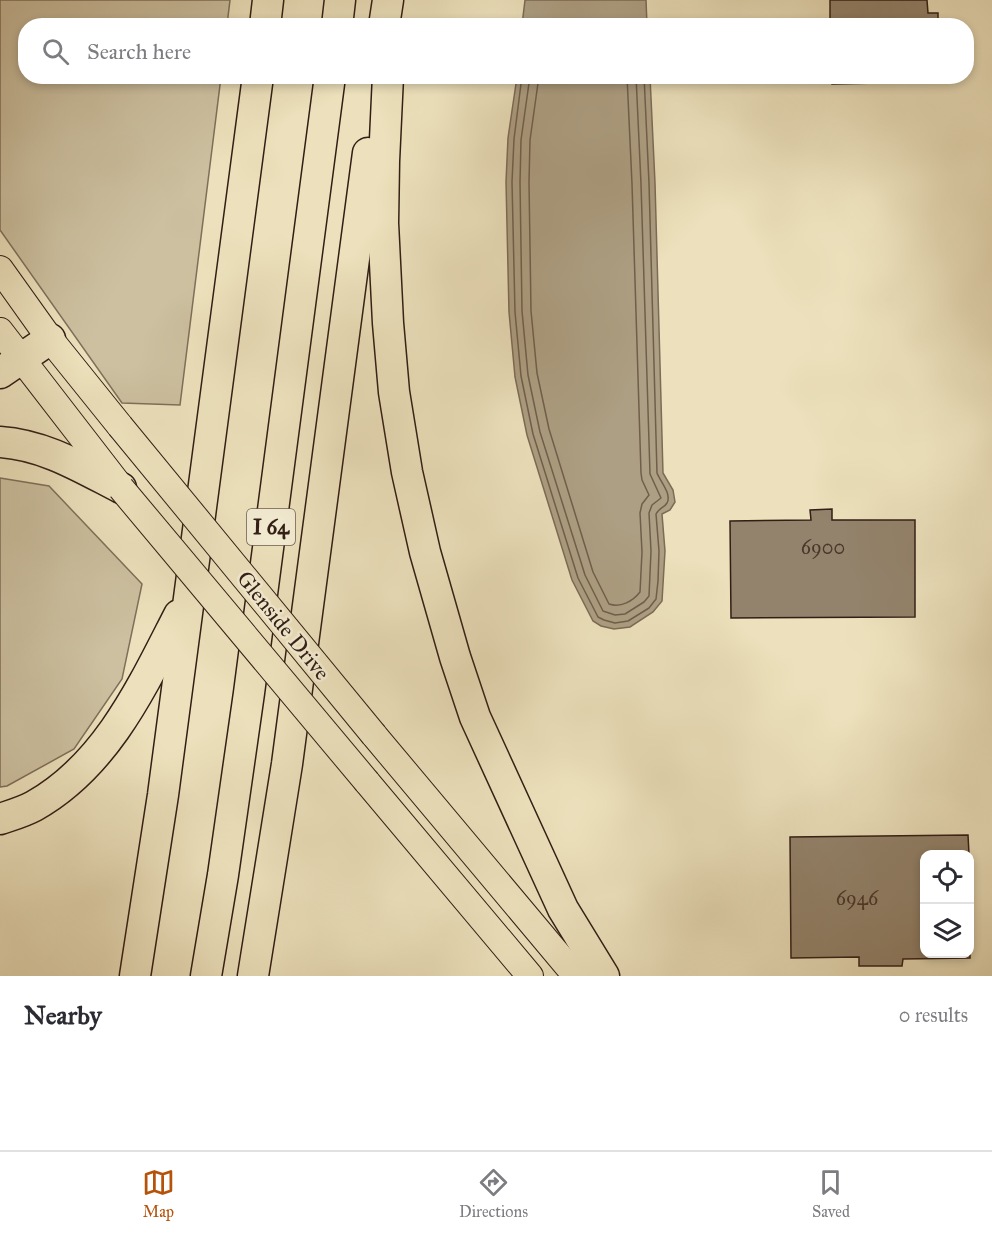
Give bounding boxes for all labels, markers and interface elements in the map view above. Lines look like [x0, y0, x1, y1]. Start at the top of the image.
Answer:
search box [18, 18, 974, 84]
icon: search [39, 35, 72, 68]
text: Search here [87, 38, 191, 65]
road number: I 64 [247, 509, 295, 545]
house number: 6900 [801, 535, 845, 559]
street label: Glenside Drive [231, 565, 336, 685]
map controls [920, 850, 974, 958]
button: locate [920, 850, 974, 904]
house number: 6946 [836, 886, 879, 910]
button: layers [920, 904, 974, 958]
text: Nearby [24, 999, 102, 1031]
text: 0 results [899, 1003, 968, 1027]
tab: Map [142, 1166, 175, 1221]
tab: Directions [459, 1166, 528, 1221]
tab: Saved [812, 1166, 850, 1221]

